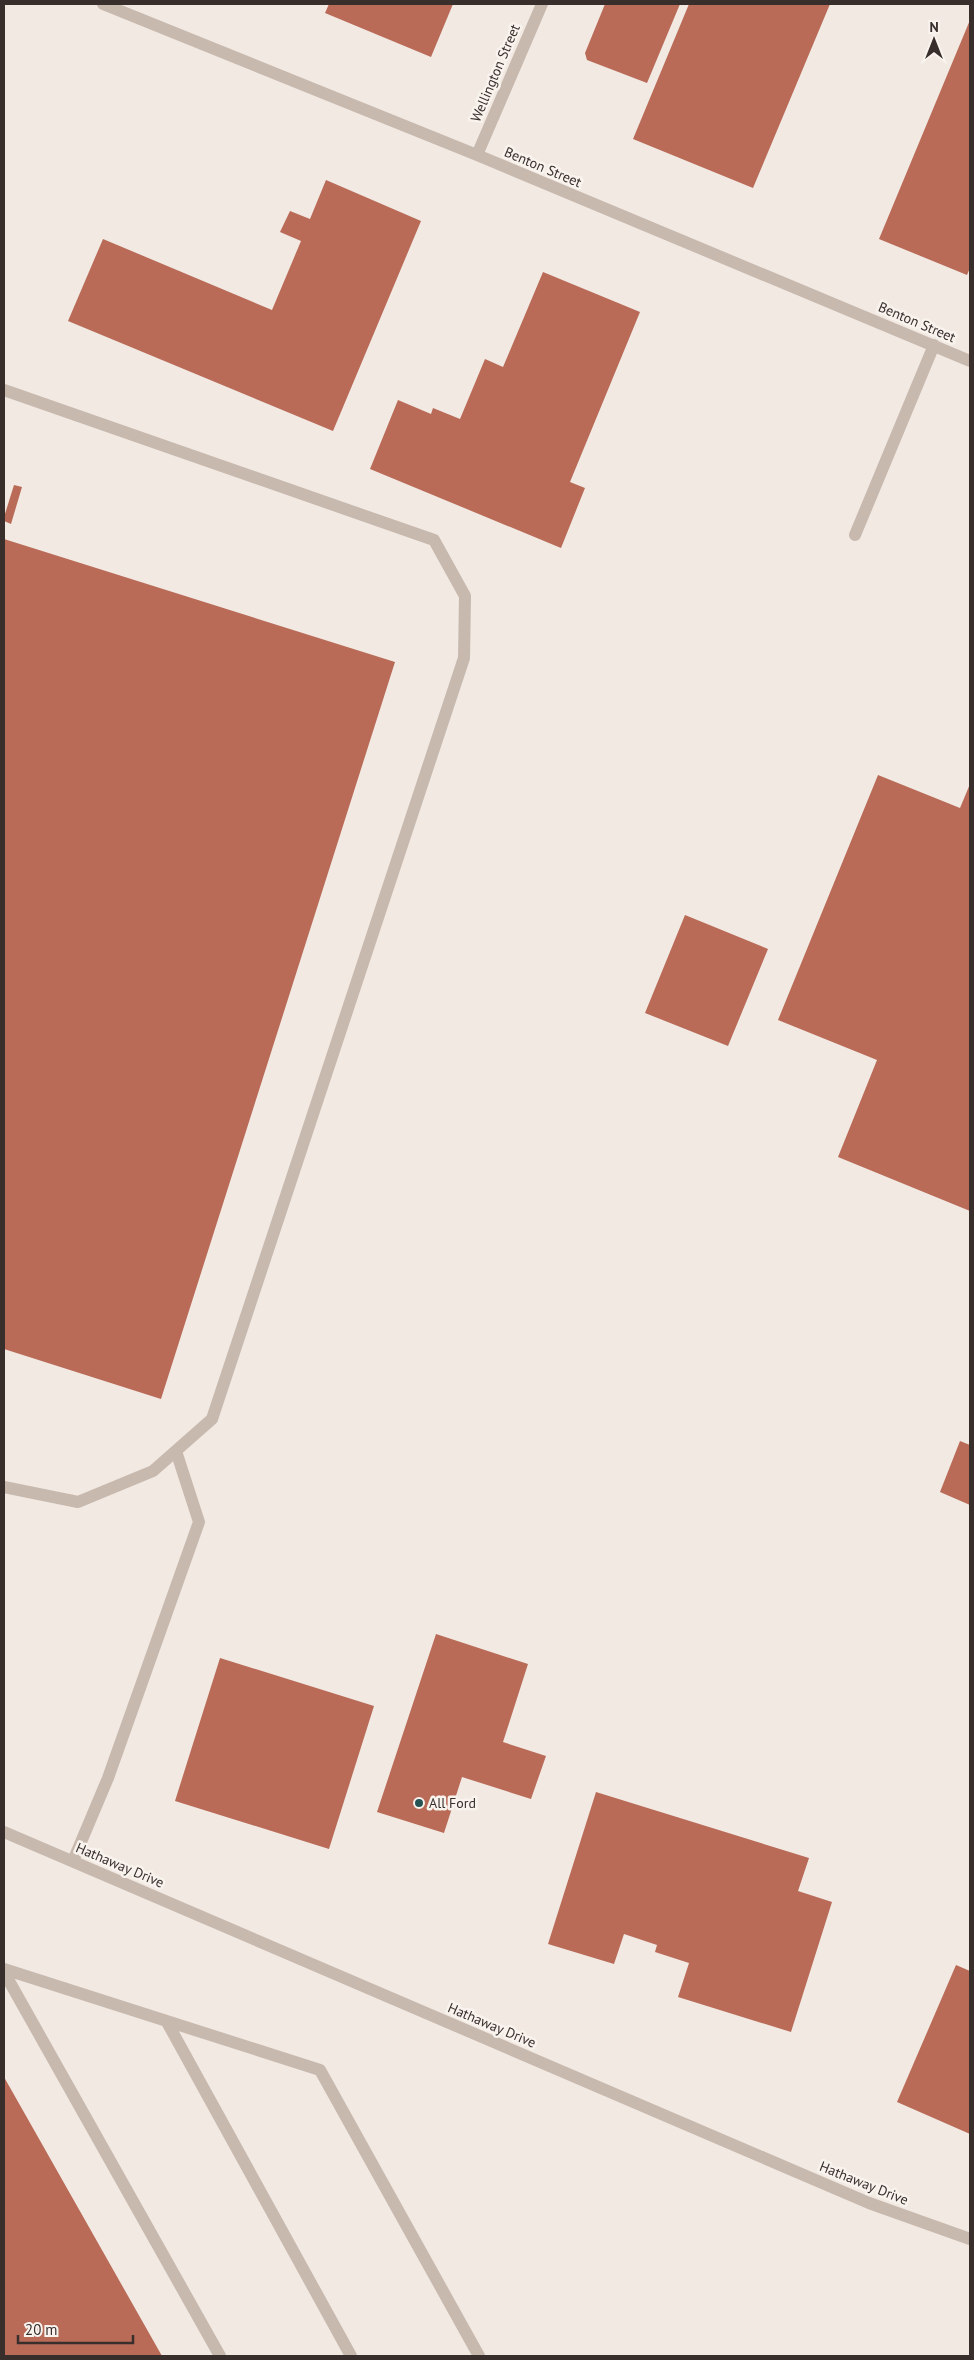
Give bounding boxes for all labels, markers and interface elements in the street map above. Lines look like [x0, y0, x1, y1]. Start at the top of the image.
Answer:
north arrow [909, 15, 959, 65]
text: N [929, 18, 939, 36]
street label: Wellington Street [466, 21, 524, 125]
street label: Benton Street [502, 143, 585, 191]
street label: Benton Street [876, 298, 959, 346]
place label: All Ford [429, 1794, 476, 1812]
marker: All Ford [413, 1797, 425, 1809]
street label: Hathaway Drive [73, 1838, 167, 1892]
street label: Hathaway Drive [445, 1998, 539, 2052]
street label: Hathaway Drive [817, 2157, 911, 2209]
scale bar [18, 2312, 132, 2344]
text: 20 m [25, 2320, 58, 2339]

